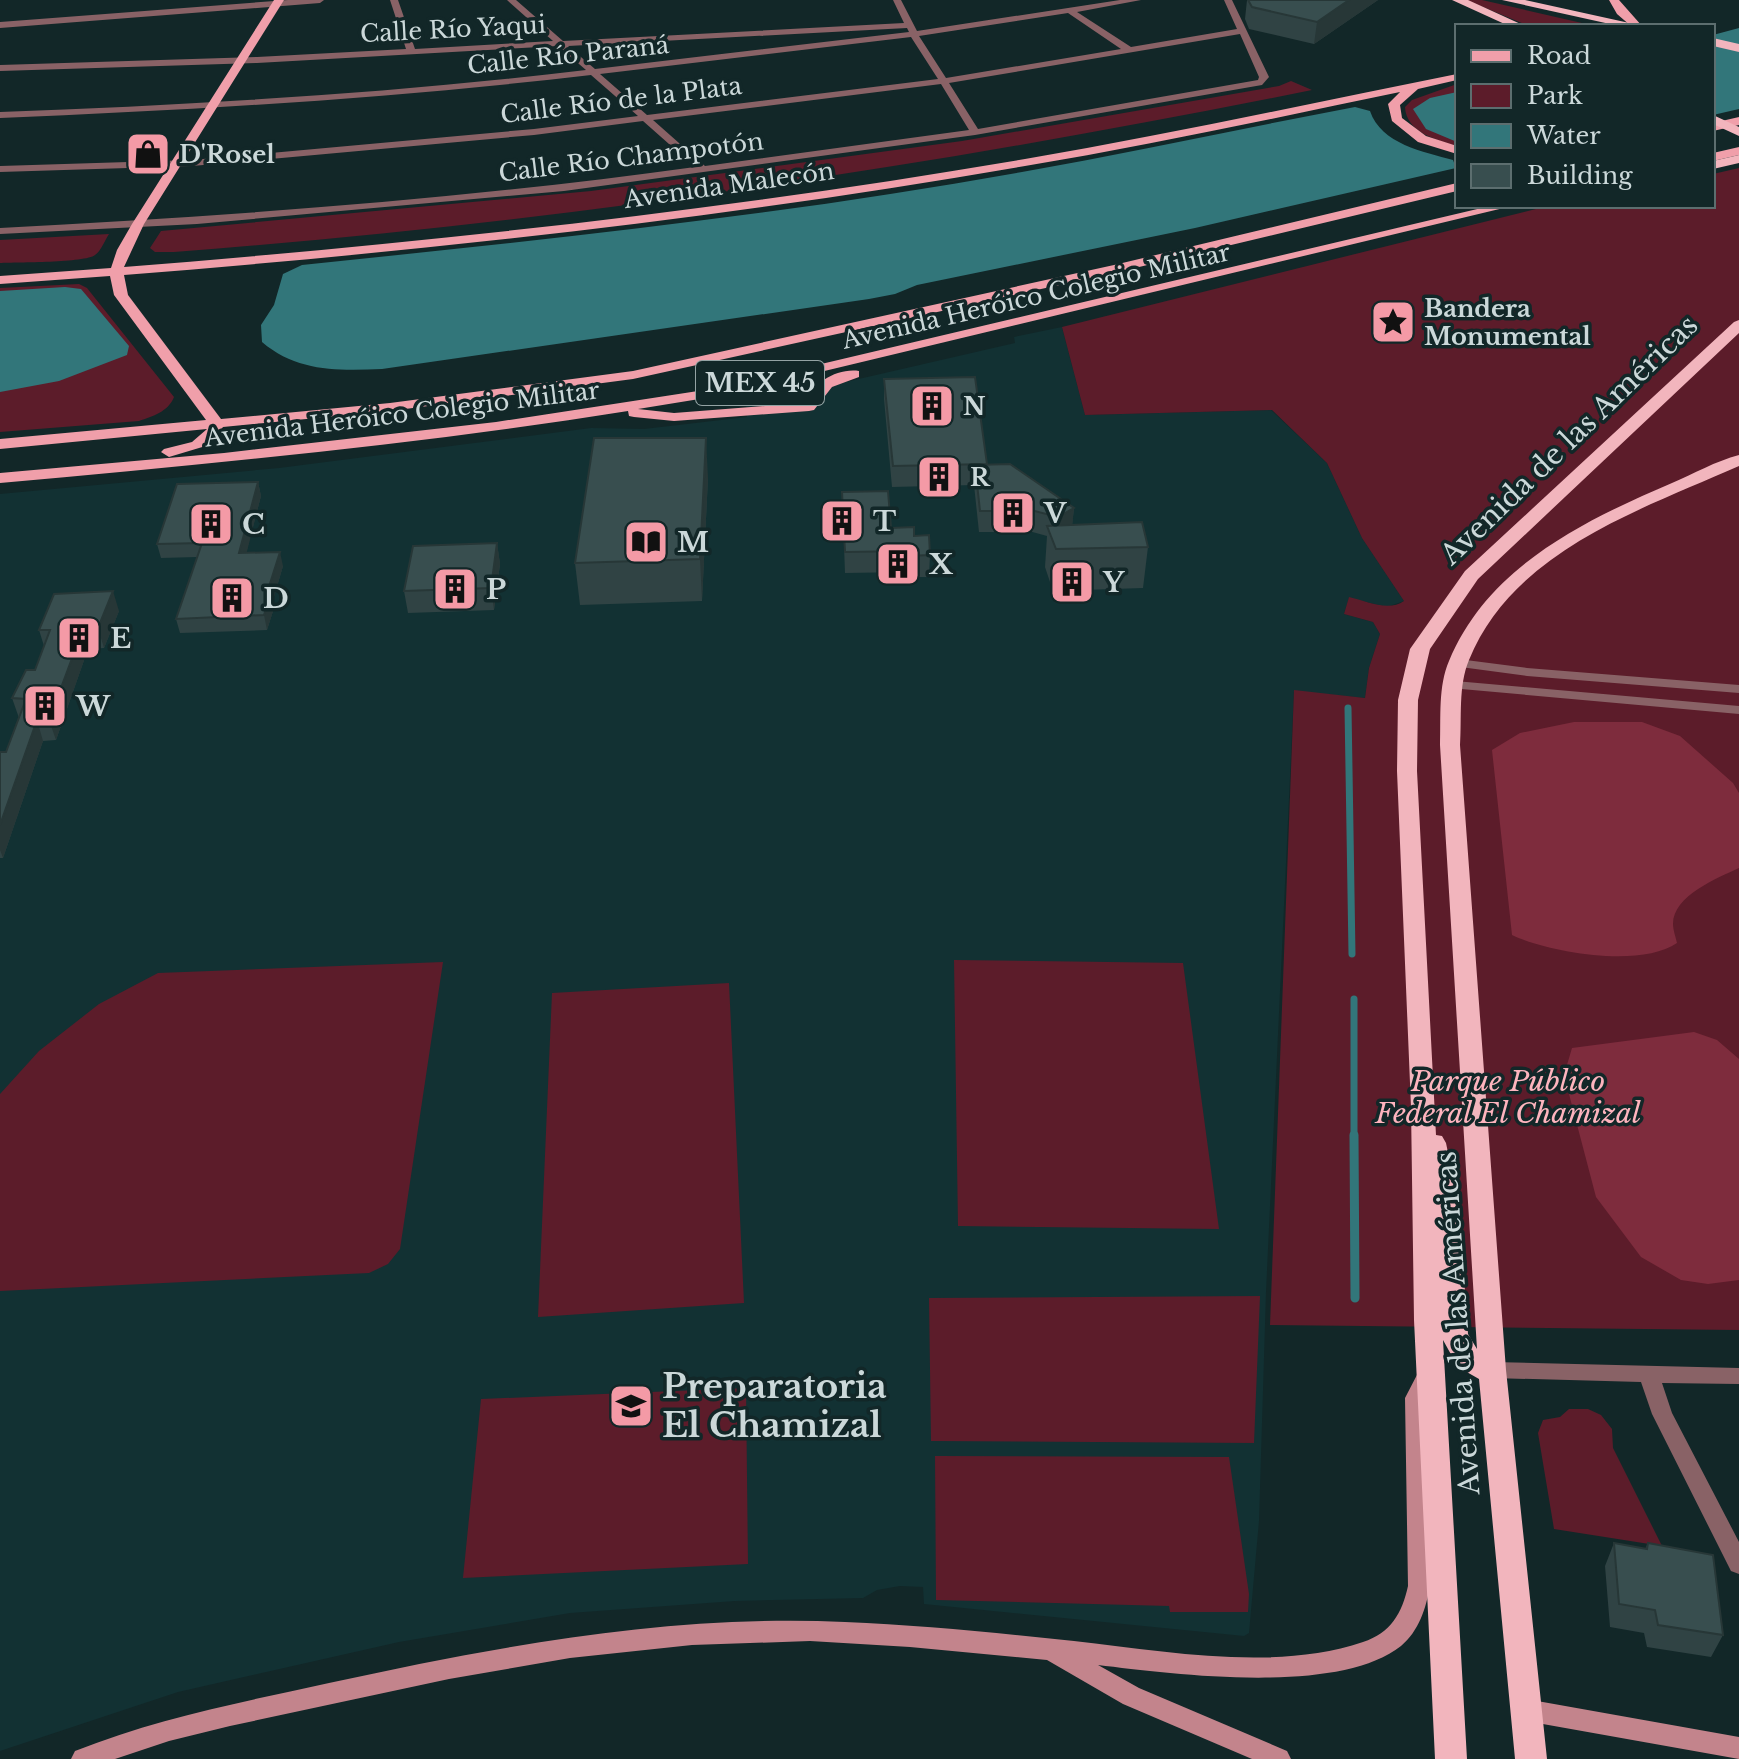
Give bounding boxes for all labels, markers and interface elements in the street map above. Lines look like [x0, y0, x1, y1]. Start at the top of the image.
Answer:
street label: Calle Río Yaqui [359, 10, 547, 48]
legend [1455, 24, 1715, 208]
street label: Calle Río Paraná [466, 30, 671, 80]
text: Road [1527, 41, 1591, 70]
street label: Calle Río de la Plata [499, 71, 744, 129]
text: Park [1527, 81, 1583, 110]
text: Water [1526, 121, 1601, 150]
street label: Calle Río Champotón [497, 126, 765, 188]
shop icon: D'Rosel [124, 130, 172, 178]
place label: D'Rosel [179, 140, 275, 169]
street label: Avenida Malecón [621, 156, 836, 214]
text: Building [1527, 161, 1633, 190]
street label: Avenida Heróico Colegio Militar [838, 237, 1233, 355]
place label: Bandera Monumental [1424, 294, 1591, 351]
place icon: Bandera Monumental [1369, 298, 1417, 346]
street label: Avenida de las Américas [1432, 308, 1705, 573]
road number: MEX 45 [696, 361, 824, 405]
street label: Avenida Heróico Colegio Militar [202, 375, 602, 453]
building icon: N [908, 382, 956, 430]
place label: N [963, 392, 986, 421]
building icon: R [915, 453, 963, 501]
place label: R [970, 463, 991, 492]
building icon: V [989, 489, 1037, 537]
place label: V [1043, 496, 1067, 531]
building icon: T [818, 497, 866, 545]
building icon: C [187, 500, 235, 548]
place label: T [873, 504, 896, 539]
place label: C [242, 507, 265, 542]
library icon: M [622, 518, 670, 566]
place label: M [677, 525, 709, 560]
building icon: X [874, 540, 922, 588]
place label: X [928, 547, 954, 582]
building icon: Y [1048, 558, 1096, 606]
building icon: P [431, 565, 479, 613]
place label: Y [1102, 565, 1125, 600]
place label: P [486, 572, 506, 607]
building icon: D [208, 574, 256, 622]
place label: D [263, 581, 289, 616]
building icon: E [55, 614, 103, 662]
place label: E [110, 621, 131, 656]
building icon: W [21, 682, 69, 730]
place label: W [75, 689, 111, 724]
park label: Parque Público Federal El Chamizal [1374, 1064, 1641, 1131]
street label: Avenida de las Américas [1429, 1150, 1488, 1497]
place label: Preparatoria El Chamizal [662, 1365, 887, 1446]
school or university icon: Preparatoria El Chamizal [607, 1382, 655, 1430]

